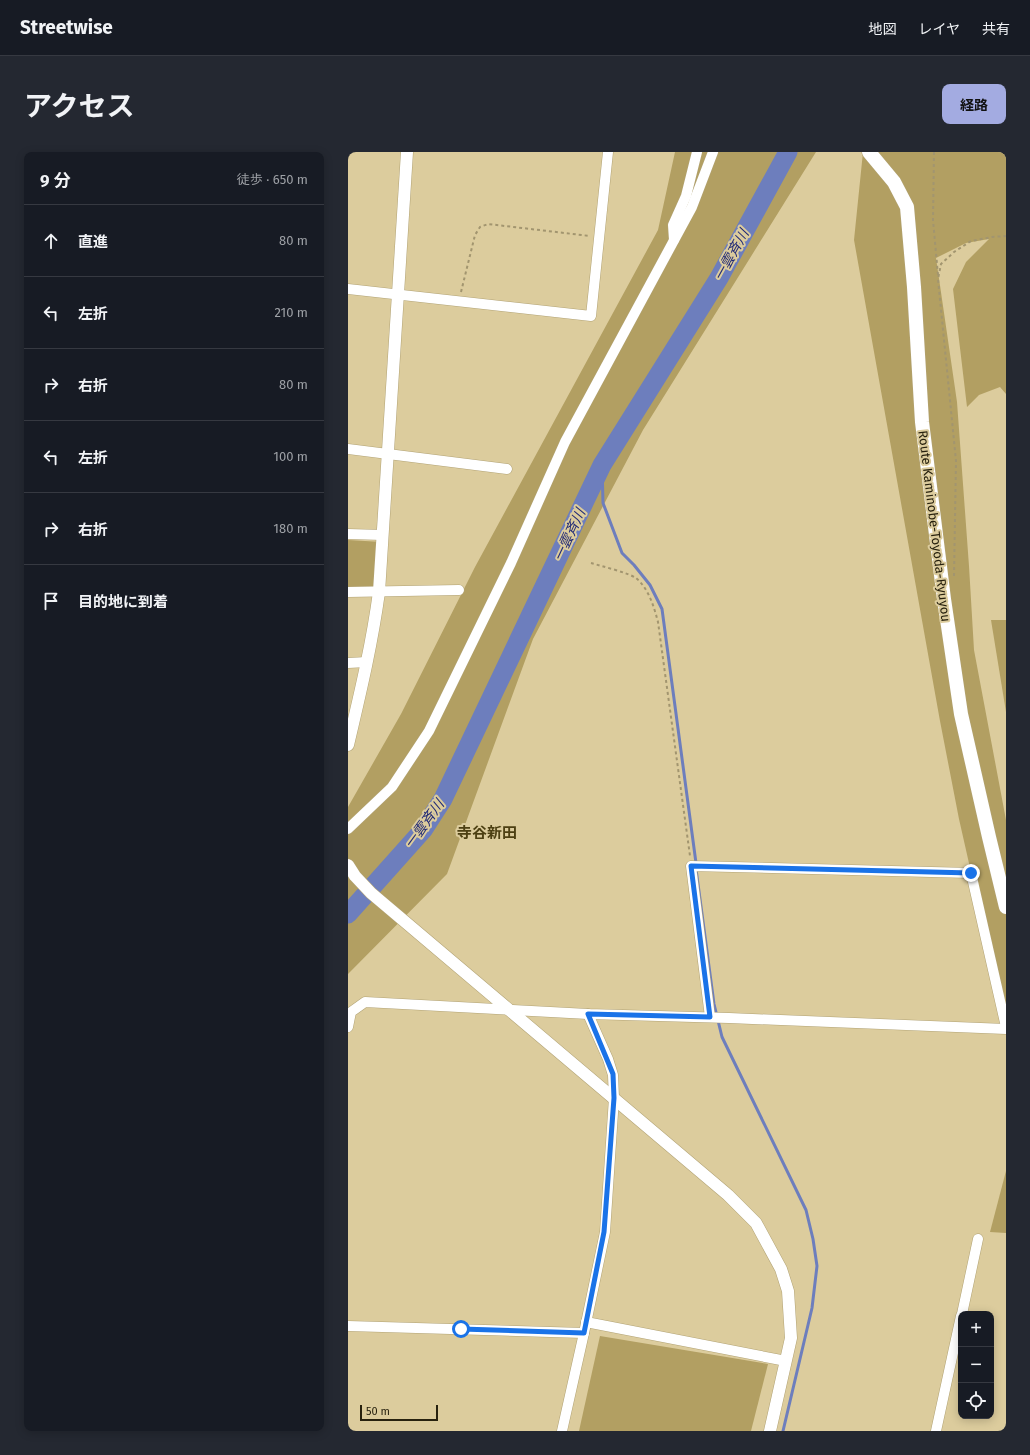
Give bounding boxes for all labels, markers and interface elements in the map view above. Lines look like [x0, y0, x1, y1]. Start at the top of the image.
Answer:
text: Streetwise [20, 16, 113, 39]
text: 地図 [868, 21, 896, 38]
text: レイヤ [918, 21, 960, 38]
text: 共有 [982, 21, 1010, 38]
button: 経路 [942, 84, 1006, 124]
text: アクセス [24, 90, 135, 123]
text: 9 分 [40, 170, 71, 191]
text: 徒歩 · 650 m [237, 172, 308, 187]
water label: 一雲斉川 [710, 225, 753, 284]
icon: ahead [40, 230, 62, 252]
text: 直進 [78, 233, 108, 251]
text: 80 m [279, 233, 308, 248]
icon: left [40, 302, 62, 324]
text: 左折 [78, 305, 108, 323]
text: 210 m [274, 305, 308, 320]
icon: right [40, 374, 62, 396]
text: 右折 [78, 377, 108, 395]
text: 80 m [279, 377, 308, 392]
street label: Route Kaminobe-Toyoda-Ryuyou [915, 430, 954, 623]
icon: left [40, 446, 62, 468]
text: 左折 [78, 449, 108, 467]
text: 100 m [273, 449, 308, 464]
water label: 一雲斉川 [550, 504, 590, 564]
icon: right [40, 518, 62, 540]
text: 右折 [78, 521, 108, 539]
text: 180 m [273, 521, 308, 536]
icon: arrive [40, 590, 62, 612]
text: 目的地に到着 [78, 593, 168, 611]
water label: 一雲斉川 [401, 795, 449, 852]
district label: 寺谷新田 [457, 824, 517, 842]
route end [962, 864, 980, 882]
map controls [958, 1311, 994, 1419]
button: + [958, 1311, 994, 1347]
route start [452, 1320, 470, 1338]
button: − [958, 1347, 994, 1383]
button: locate [958, 1383, 994, 1419]
scale bar [360, 1403, 438, 1422]
text: 50 m [366, 1405, 390, 1418]

